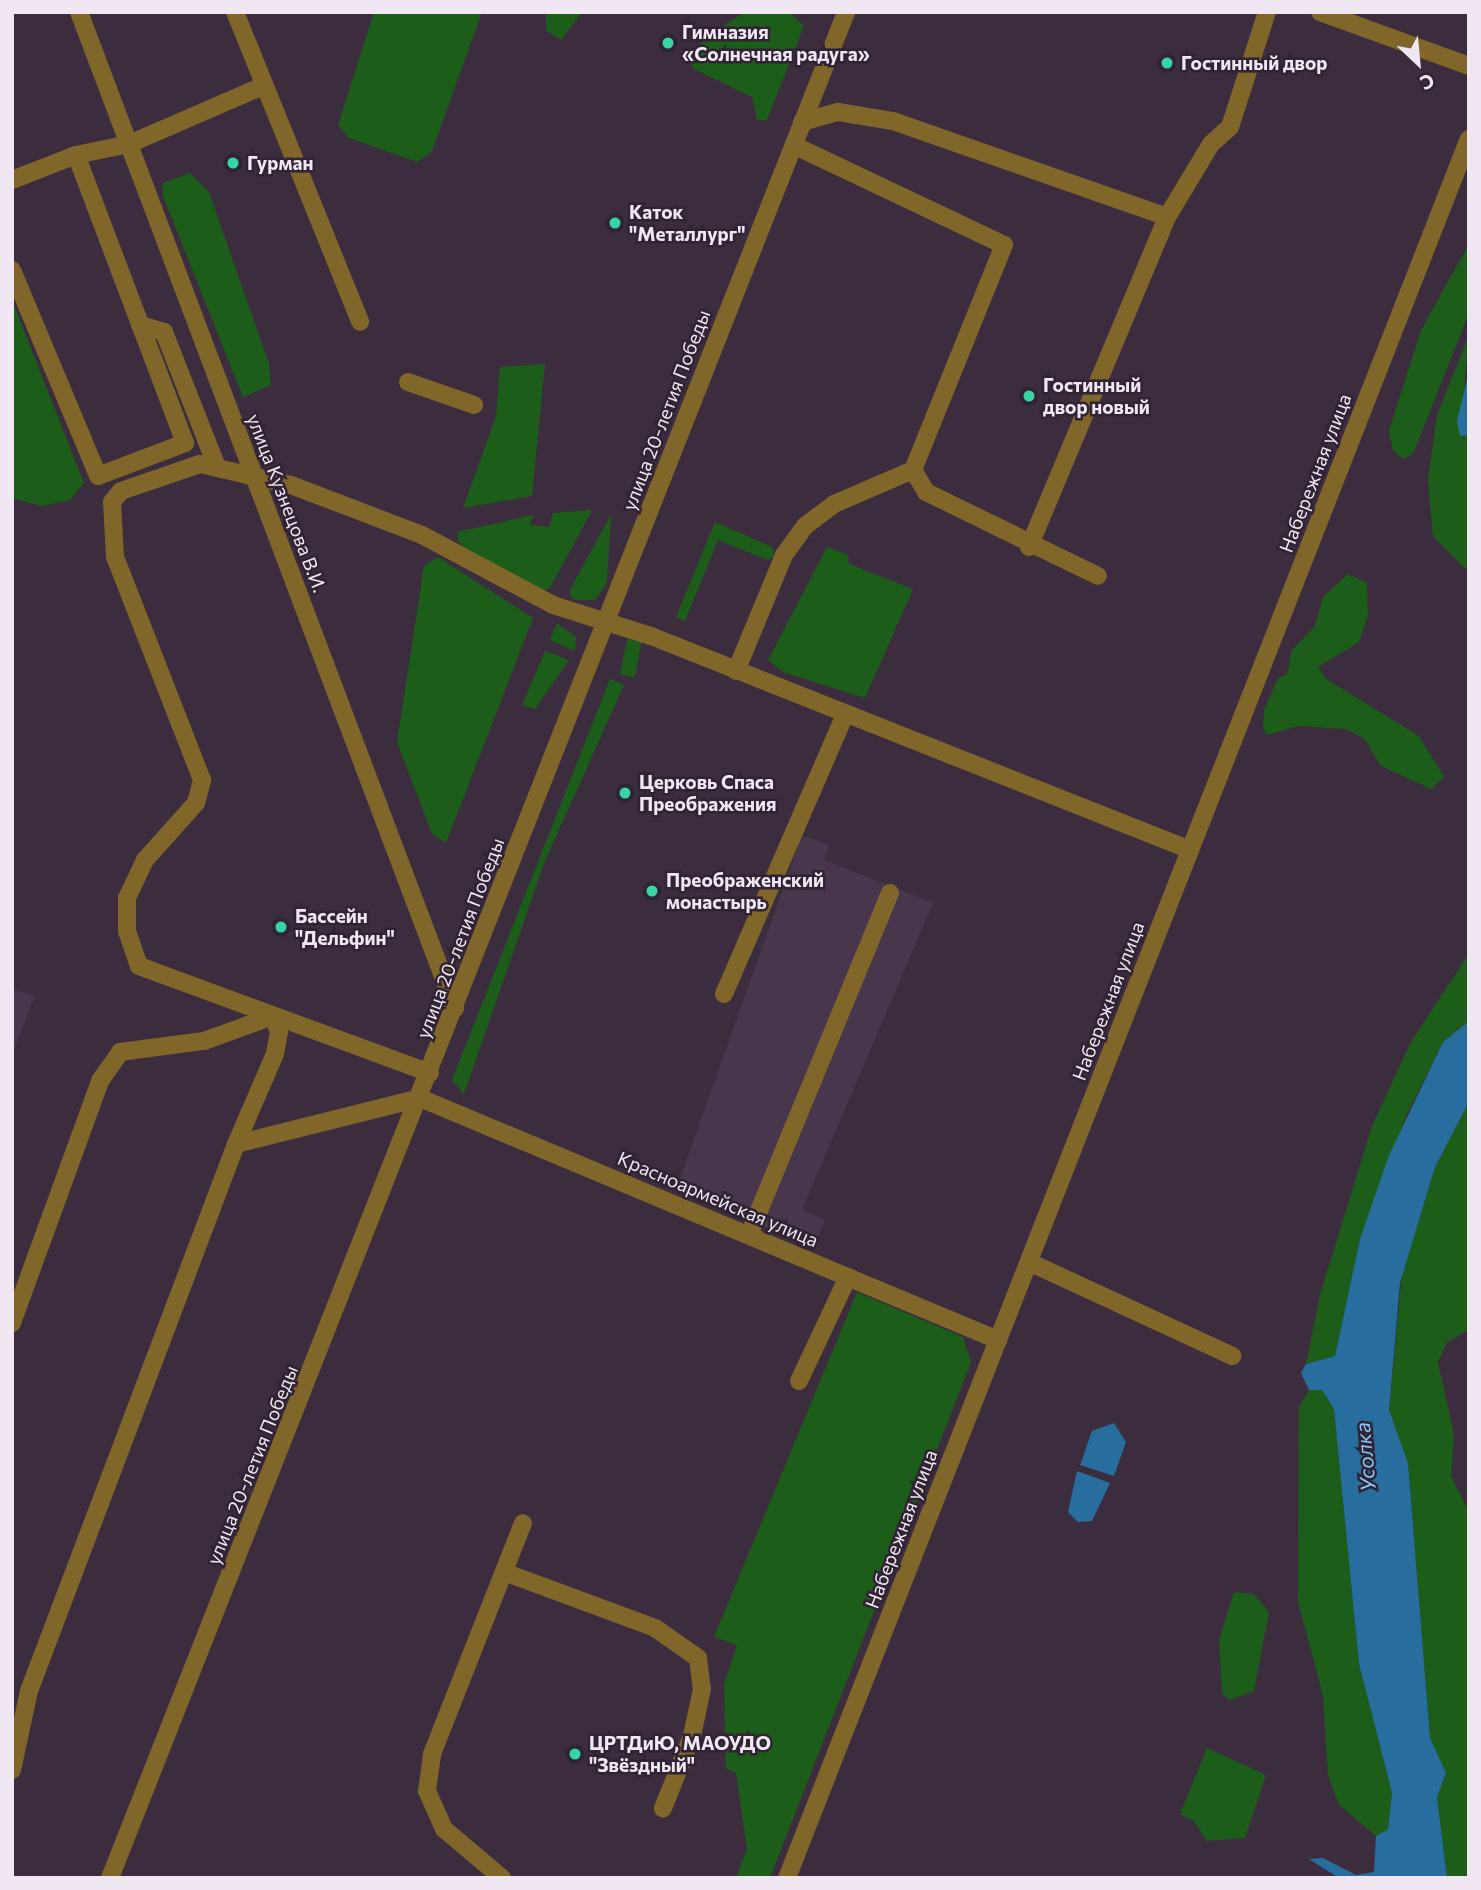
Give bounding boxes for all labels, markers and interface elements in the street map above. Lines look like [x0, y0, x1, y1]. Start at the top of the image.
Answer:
place label: Гимназия «Солнечная радуга» [682, 21, 870, 65]
north arrow [1383, 28, 1453, 98]
marker: Гимназия «Солнечная радуга» [660, 35, 676, 51]
place label: Гостинный двор [1181, 52, 1328, 74]
marker: Гостинный двор [1159, 55, 1175, 71]
text: С [1417, 69, 1438, 96]
place label: Гурман [247, 152, 313, 174]
marker: Гурман [225, 155, 241, 171]
place label: Каток "Металлург" [629, 201, 745, 245]
marker: Каток "Металлург" [607, 215, 623, 231]
street label: улица 20-летия Победы [617, 307, 715, 513]
place label: Гостинный двор новый [1043, 374, 1150, 418]
marker: Гостинный двор новый [1021, 388, 1037, 404]
street label: Набережная улица [1274, 390, 1356, 556]
street label: улица Кузнецова В.И. [242, 411, 332, 595]
place label: Церковь Спаса Преображения [639, 771, 776, 815]
marker: Церковь Спаса Преображения [617, 785, 633, 801]
street label: улица 20-летия Победы [411, 835, 509, 1041]
place label: Преображенский монастырь [666, 869, 824, 913]
marker: Преображенский монастырь [644, 883, 660, 899]
place label: Бассейн "Дельфин" [295, 905, 395, 949]
street label: Набережная улица [1067, 918, 1149, 1084]
marker: Бассейн "Дельфин" [273, 919, 289, 935]
street label: Красноармейская улица [614, 1146, 822, 1252]
street label: улица 20-летия Победы [202, 1362, 302, 1568]
water label: Усолка [1349, 1421, 1381, 1493]
street label: Набережная улица [860, 1446, 942, 1612]
place label: ЦРТДиЮ, МАОУДО "Звёздный" [589, 1732, 771, 1776]
marker: ЦРТДиЮ, МАОУДО "Звёздный" [567, 1746, 583, 1762]

